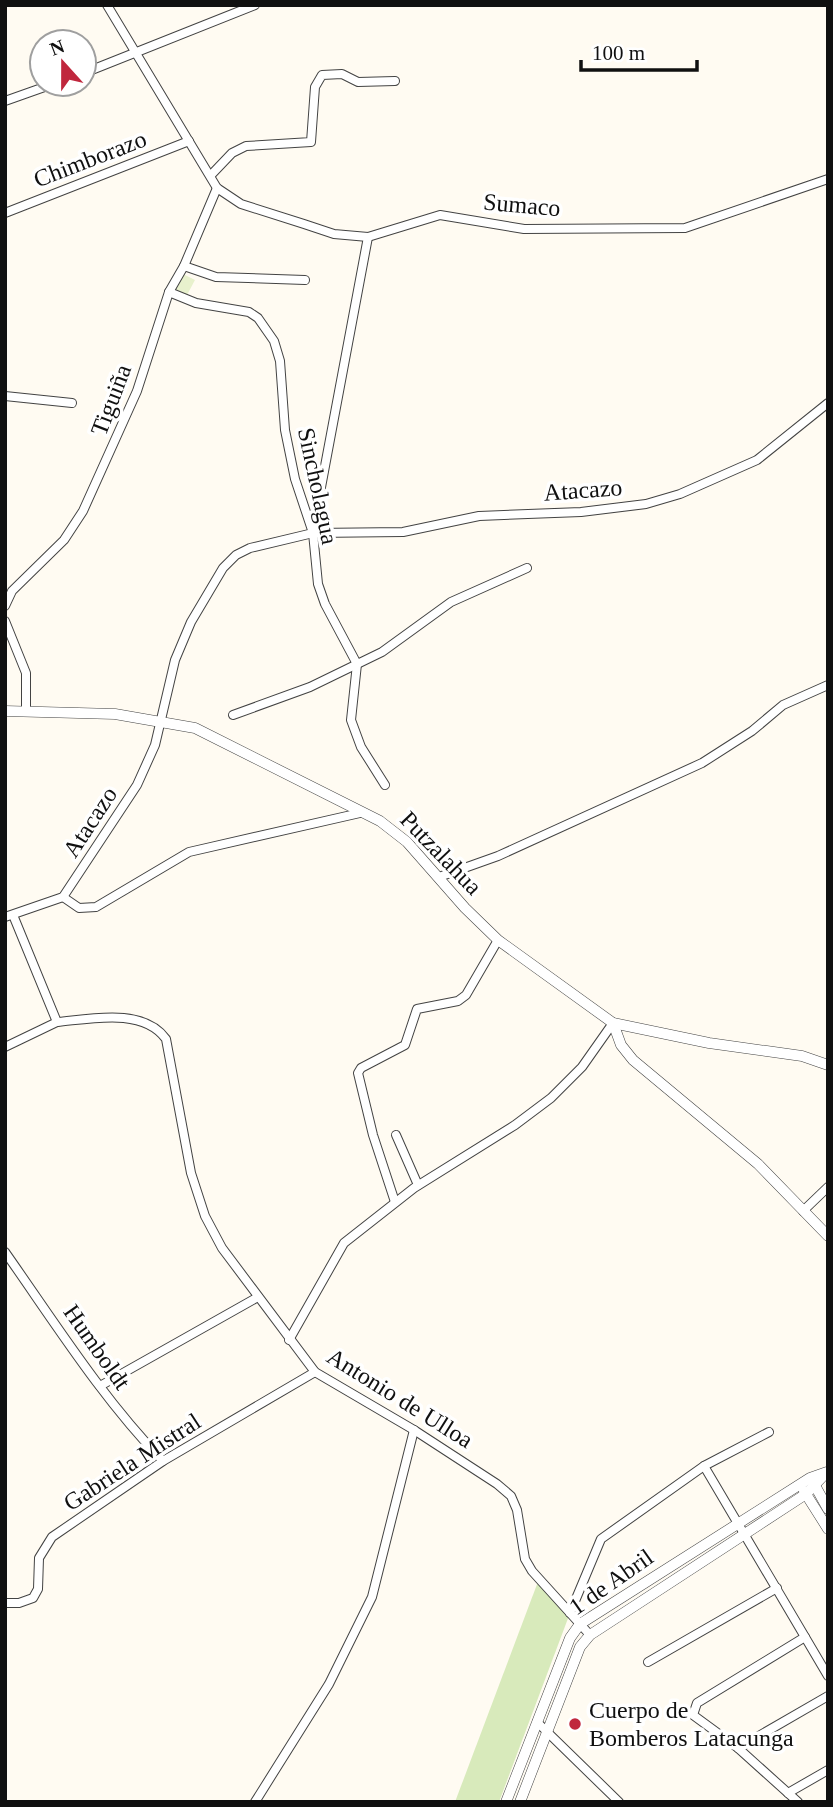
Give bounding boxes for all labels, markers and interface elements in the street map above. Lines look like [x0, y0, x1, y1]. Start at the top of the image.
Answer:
north arrow [28, 28, 98, 98]
scale bar [581, 28, 696, 72]
text: N [47, 35, 68, 60]
text: 100 m [592, 41, 645, 65]
street label: Chimborazo [30, 126, 150, 192]
street label: Sumaco [482, 189, 562, 221]
street label: Tiguiña [86, 361, 136, 439]
street label: Sincholagua [293, 425, 343, 547]
street label: Atacazo [543, 474, 623, 506]
street label: Atacazo [58, 782, 122, 862]
street label: Putzalahua [395, 806, 487, 900]
street label: Humboldt [58, 1300, 136, 1395]
street label: Antonio de Ulloa [322, 1343, 478, 1453]
street label: Gabriela Mistral [59, 1408, 206, 1516]
street label: 1 de Abril [564, 1544, 658, 1620]
place label: Cuerpo de Bomberos Latacunga [589, 1697, 794, 1751]
marker: Cuerpo de Bomberos Latacunga [567, 1716, 583, 1732]

